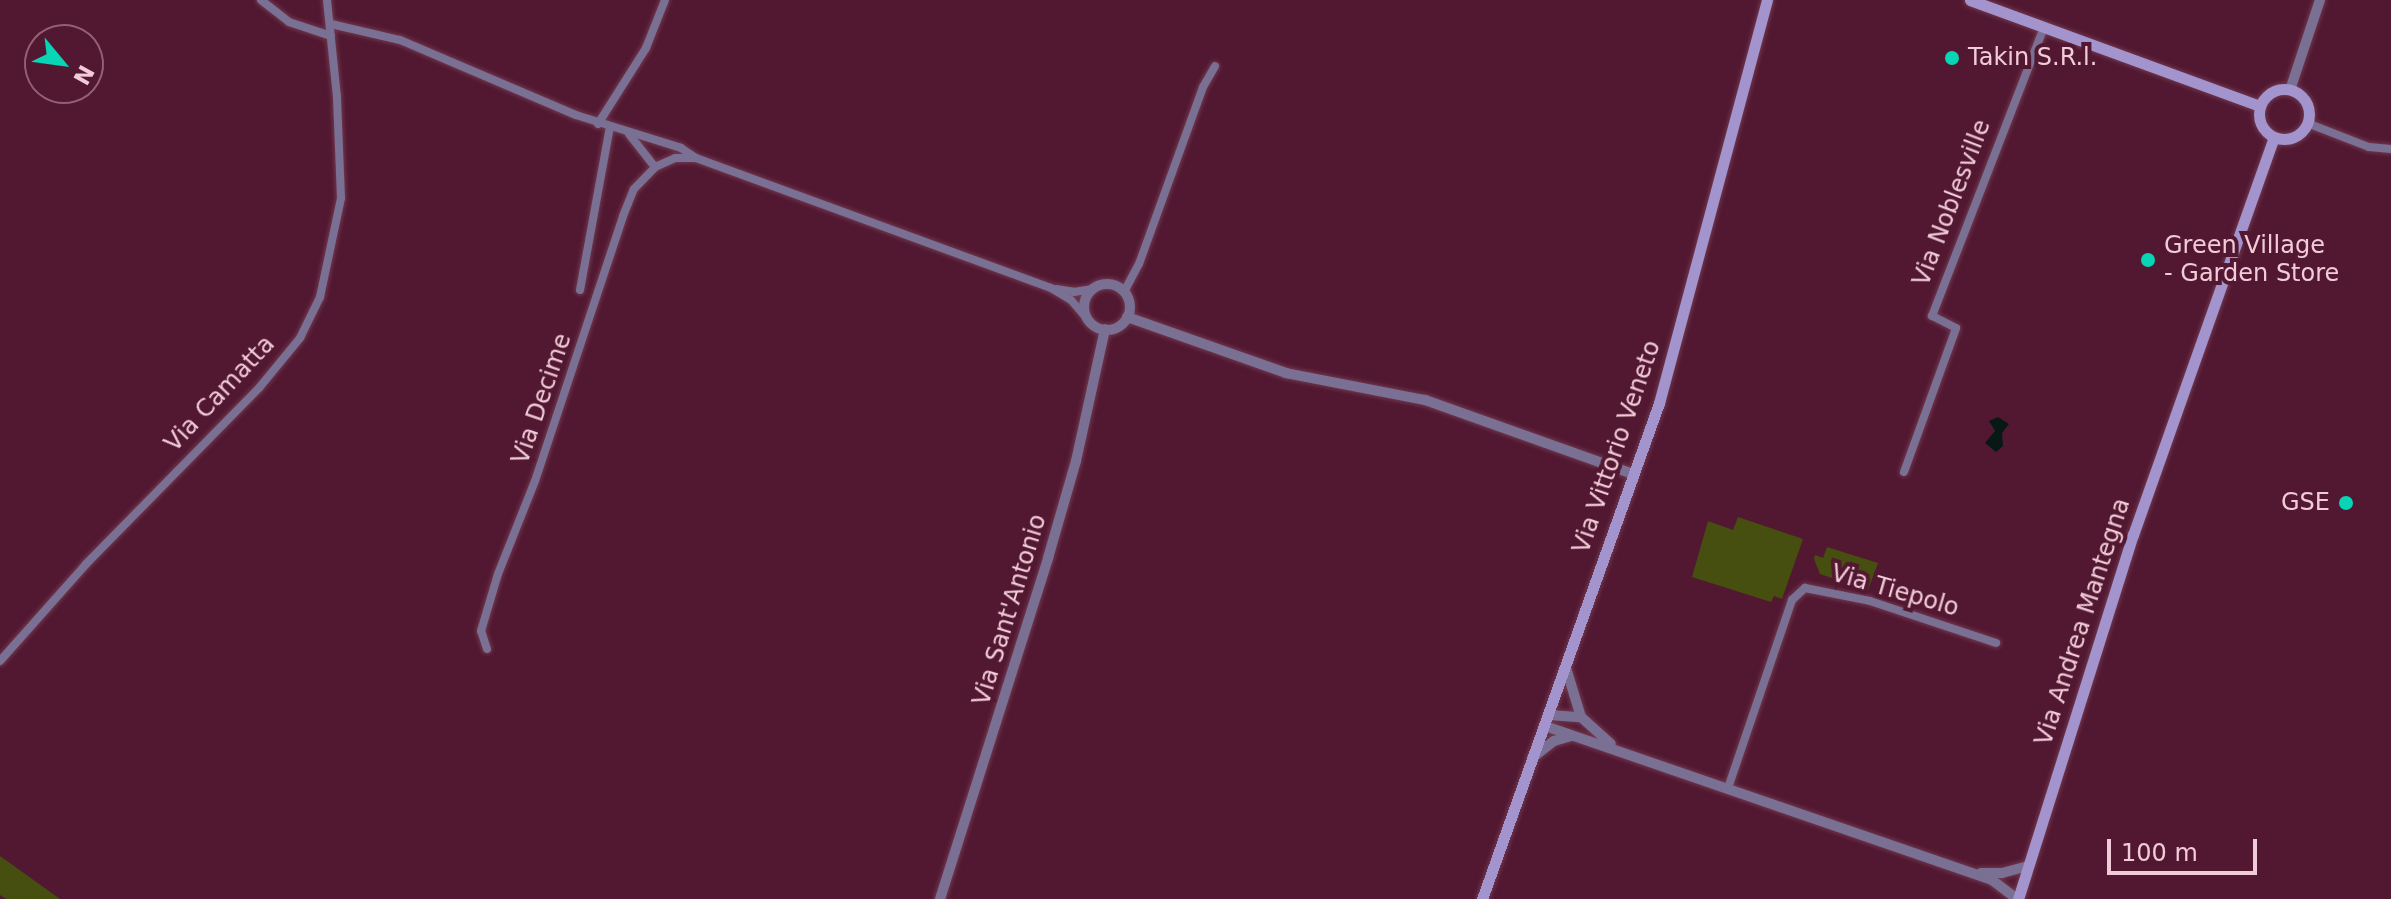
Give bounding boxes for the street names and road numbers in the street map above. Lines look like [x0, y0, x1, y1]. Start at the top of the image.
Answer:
street label: Via Noblesville [1907, 116, 1997, 290]
street label: Via Camatta [159, 330, 281, 458]
street label: Via Decime [506, 330, 578, 468]
street label: Via Vittorio Veneto [1567, 337, 1667, 557]
street label: Via Andrea Mantegna [2029, 495, 2137, 749]
street label: Via Sant'Antonio [967, 511, 1053, 709]
street label: Via Tiepolo [1828, 559, 1962, 623]

